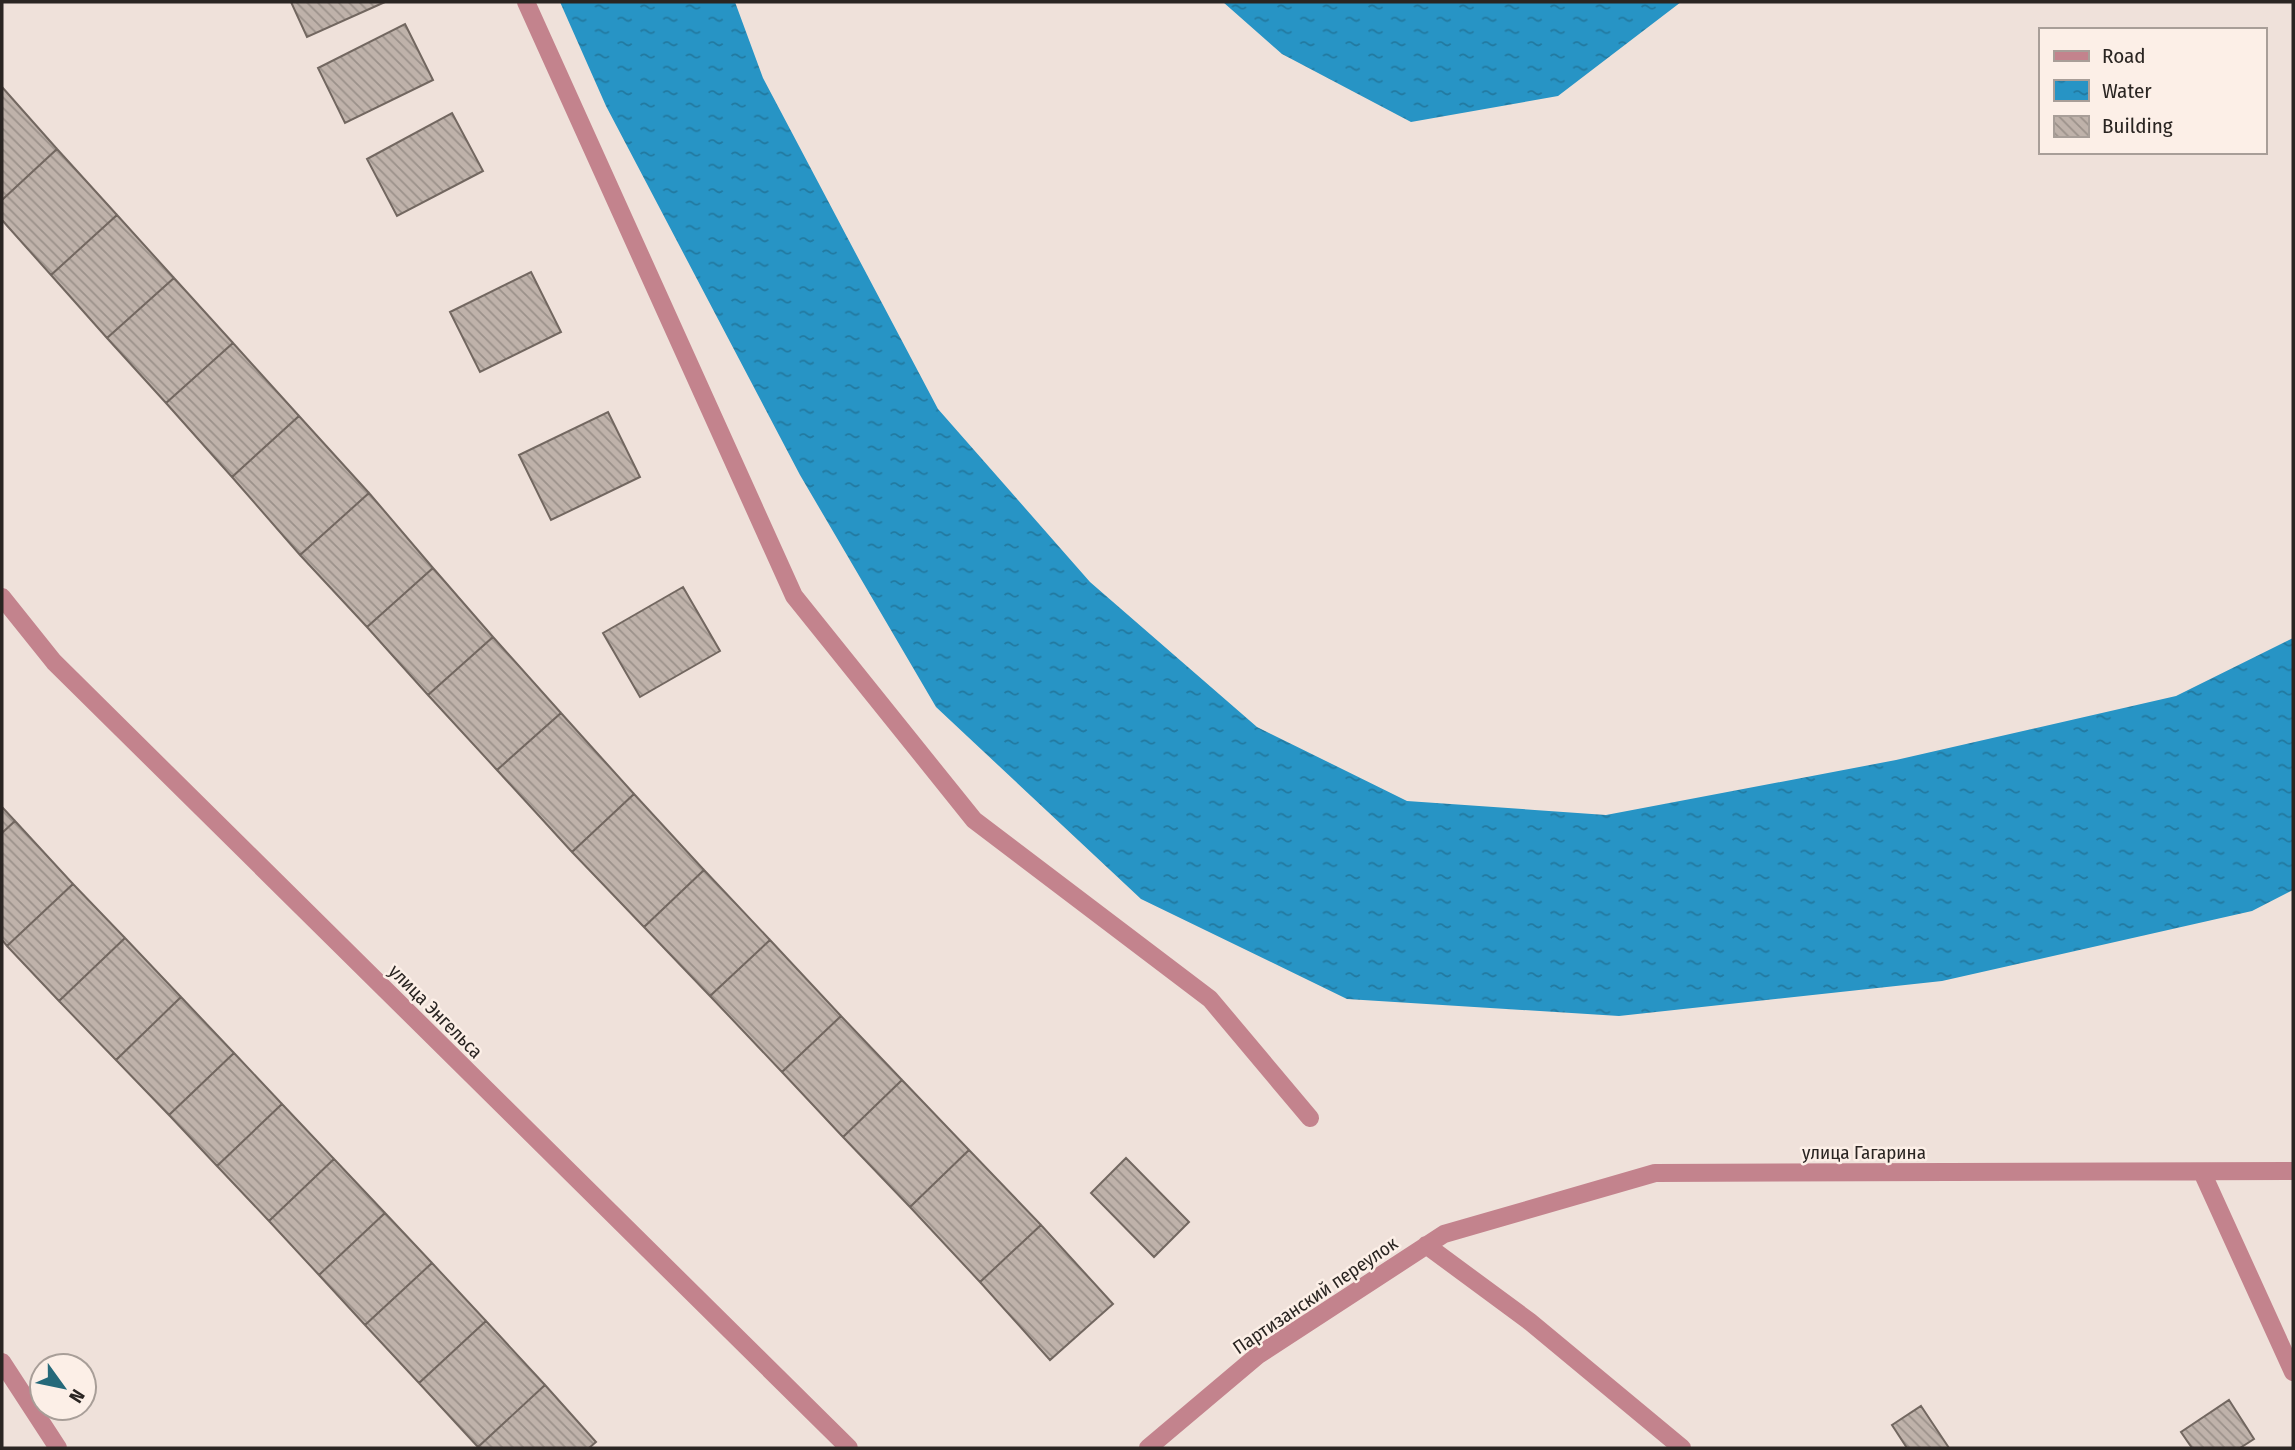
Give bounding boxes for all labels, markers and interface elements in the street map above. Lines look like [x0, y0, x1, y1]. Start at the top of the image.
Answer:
legend [2039, 28, 2267, 154]
text: Road [2102, 43, 2146, 69]
text: Water [2102, 78, 2152, 104]
text: Building [2102, 113, 2173, 139]
street label: улица Энгельса [384, 960, 487, 1063]
street label: улица Гагарина [1802, 1141, 1926, 1164]
street label: Партизанский переулок [1229, 1232, 1402, 1359]
north arrow [28, 1352, 98, 1422]
text: N [64, 1385, 90, 1407]

